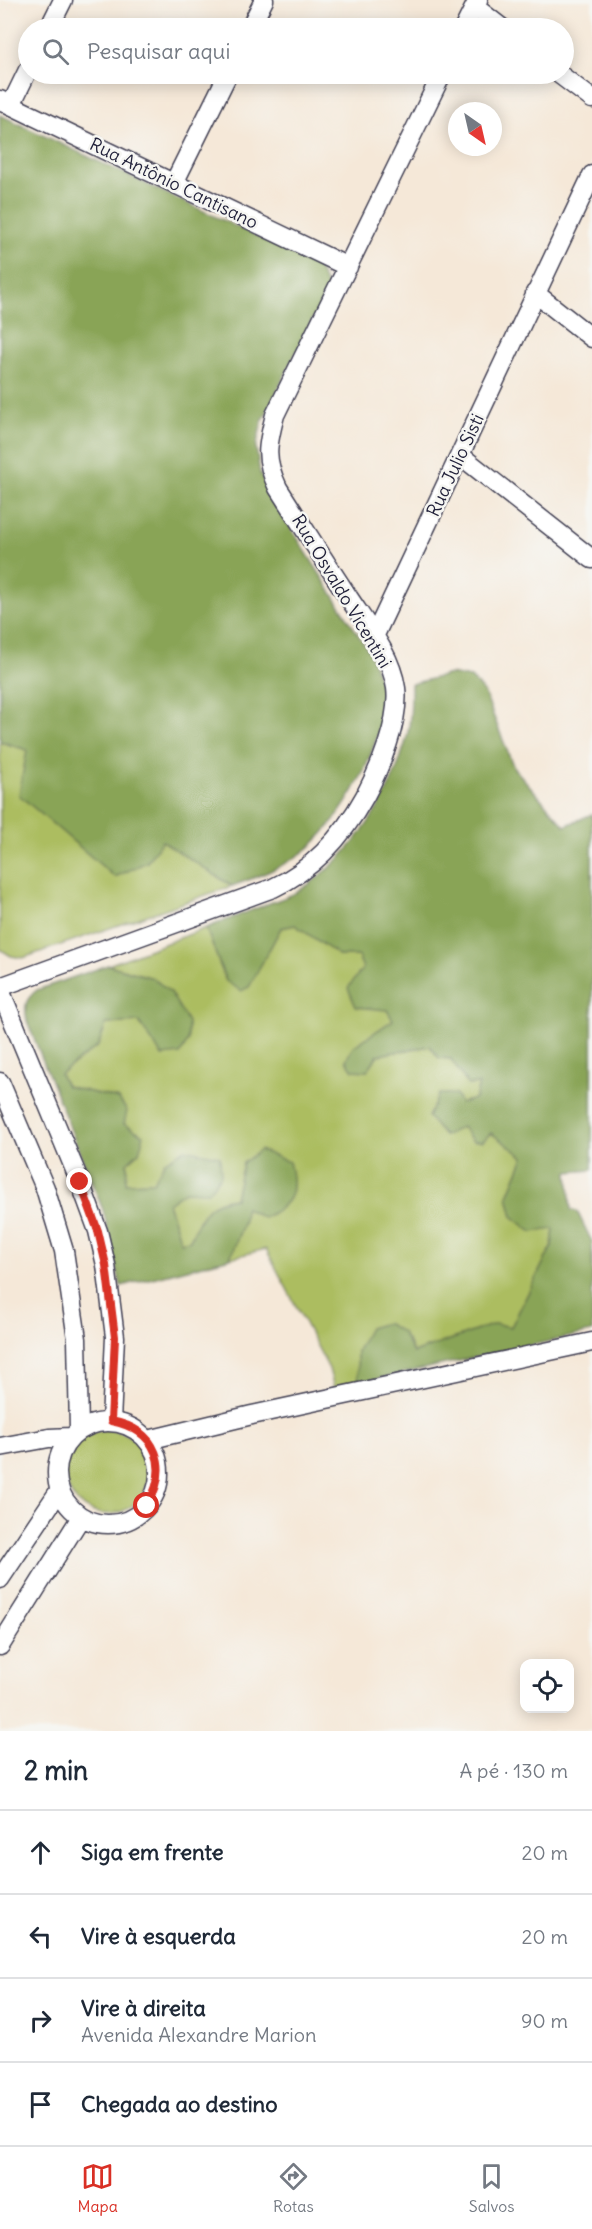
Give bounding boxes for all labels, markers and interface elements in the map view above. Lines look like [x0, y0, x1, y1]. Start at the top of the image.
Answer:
search box [18, 18, 574, 84]
icon: search [39, 35, 72, 68]
text: Pesquisar aqui [87, 37, 230, 65]
north arrow [448, 102, 502, 156]
street label: Rua Antônio Cantisano [86, 132, 262, 234]
street label: Rua Julio Sisti [421, 410, 489, 520]
street label: Rua Osvaldo Vicentini [287, 510, 397, 672]
route end [66, 1168, 92, 1194]
route start [133, 1492, 159, 1518]
map controls [520, 1659, 574, 1713]
button: locate [520, 1659, 574, 1713]
text: 2 min [24, 1754, 88, 1787]
text: A pé · 130 m [460, 1758, 568, 1783]
icon: ahead [24, 1836, 57, 1869]
text: Siga em frente [81, 1838, 224, 1866]
text: 20 m [522, 1840, 568, 1865]
icon: left [24, 1920, 57, 1953]
text: Vire à esquerda [81, 1922, 236, 1950]
text: 20 m [522, 1924, 568, 1949]
text: Vire à direita [81, 1994, 206, 2022]
icon: right [24, 2004, 57, 2037]
text: 90 m [521, 2008, 568, 2033]
text: Avenida Alexandre Marion [81, 2022, 317, 2047]
icon: arrive [24, 2088, 57, 2121]
text: Chegada ao destino [81, 2090, 278, 2118]
tab: Mapa [78, 2160, 118, 2216]
tab: Rotas [273, 2160, 314, 2216]
tab: Salvos [469, 2160, 514, 2216]

